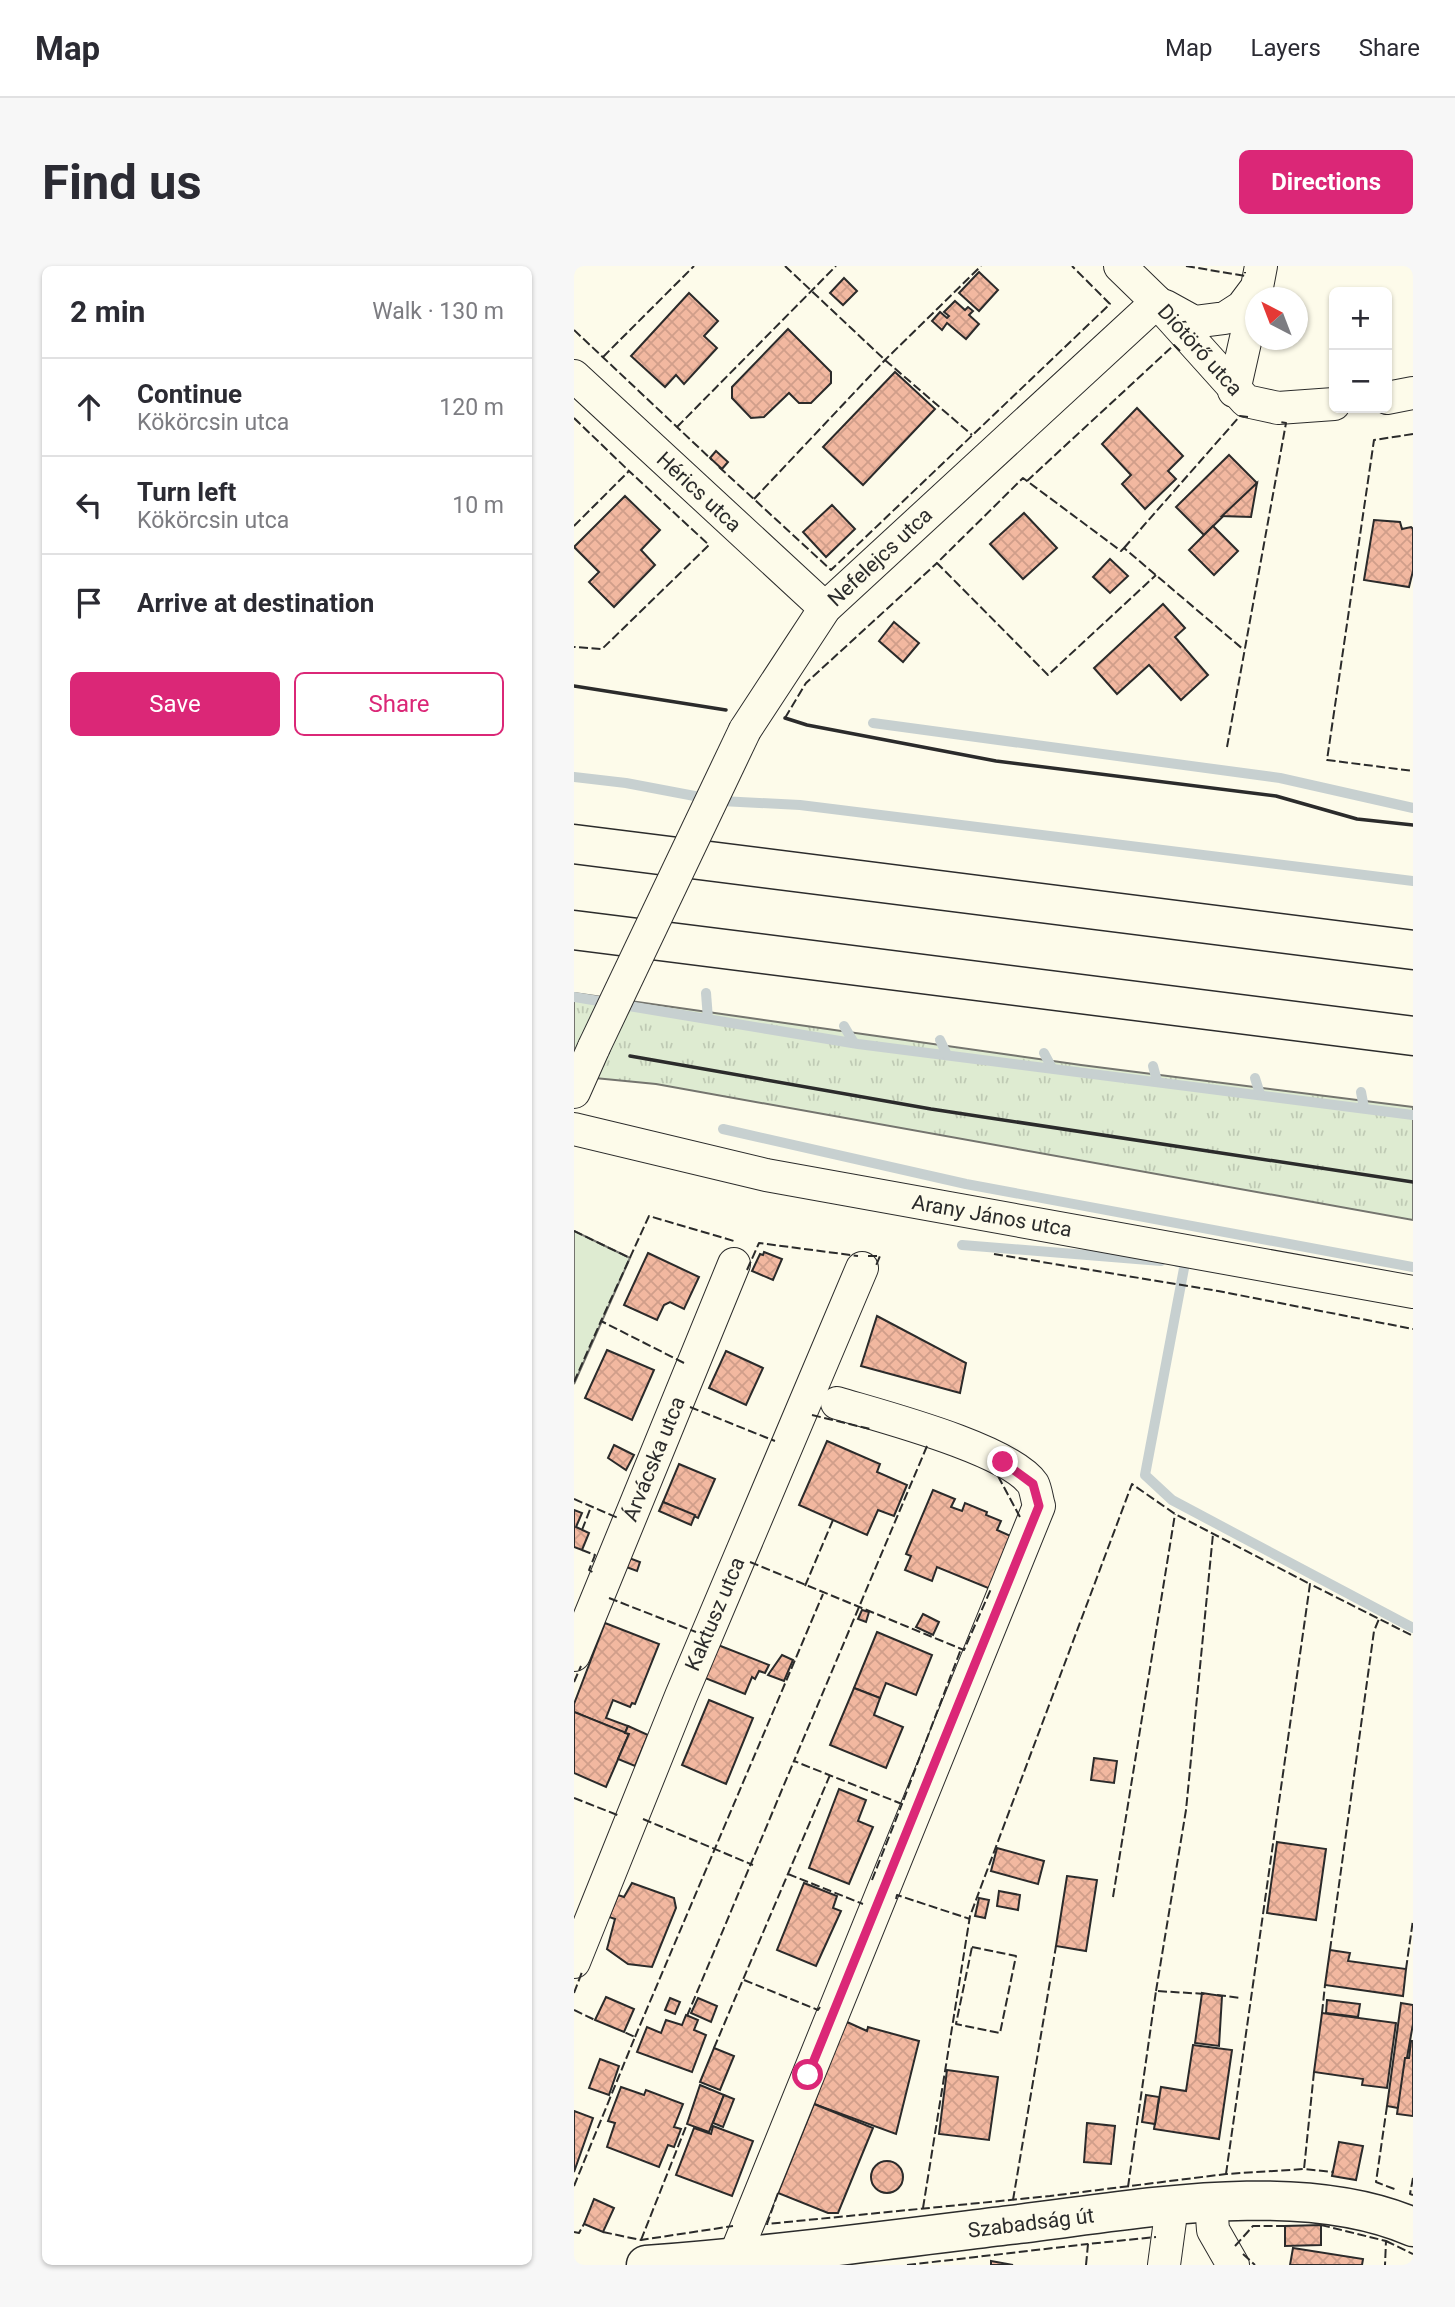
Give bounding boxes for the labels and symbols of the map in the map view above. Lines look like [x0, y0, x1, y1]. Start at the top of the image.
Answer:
north arrow [1245, 287, 1308, 350]
street label: Diótörő utca [1153, 299, 1247, 401]
street label: Hérics utca [652, 447, 746, 537]
street label: Nefelejcs utca [823, 503, 937, 611]
street label: Arany János utca [910, 1190, 1074, 1242]
street label: Árvácska utca [618, 1393, 690, 1525]
route end [987, 1446, 1018, 1477]
street label: Kaktusz utca [680, 1554, 750, 1674]
route start [792, 2059, 823, 2090]
street label: Szabadság út [966, 2203, 1096, 2243]

